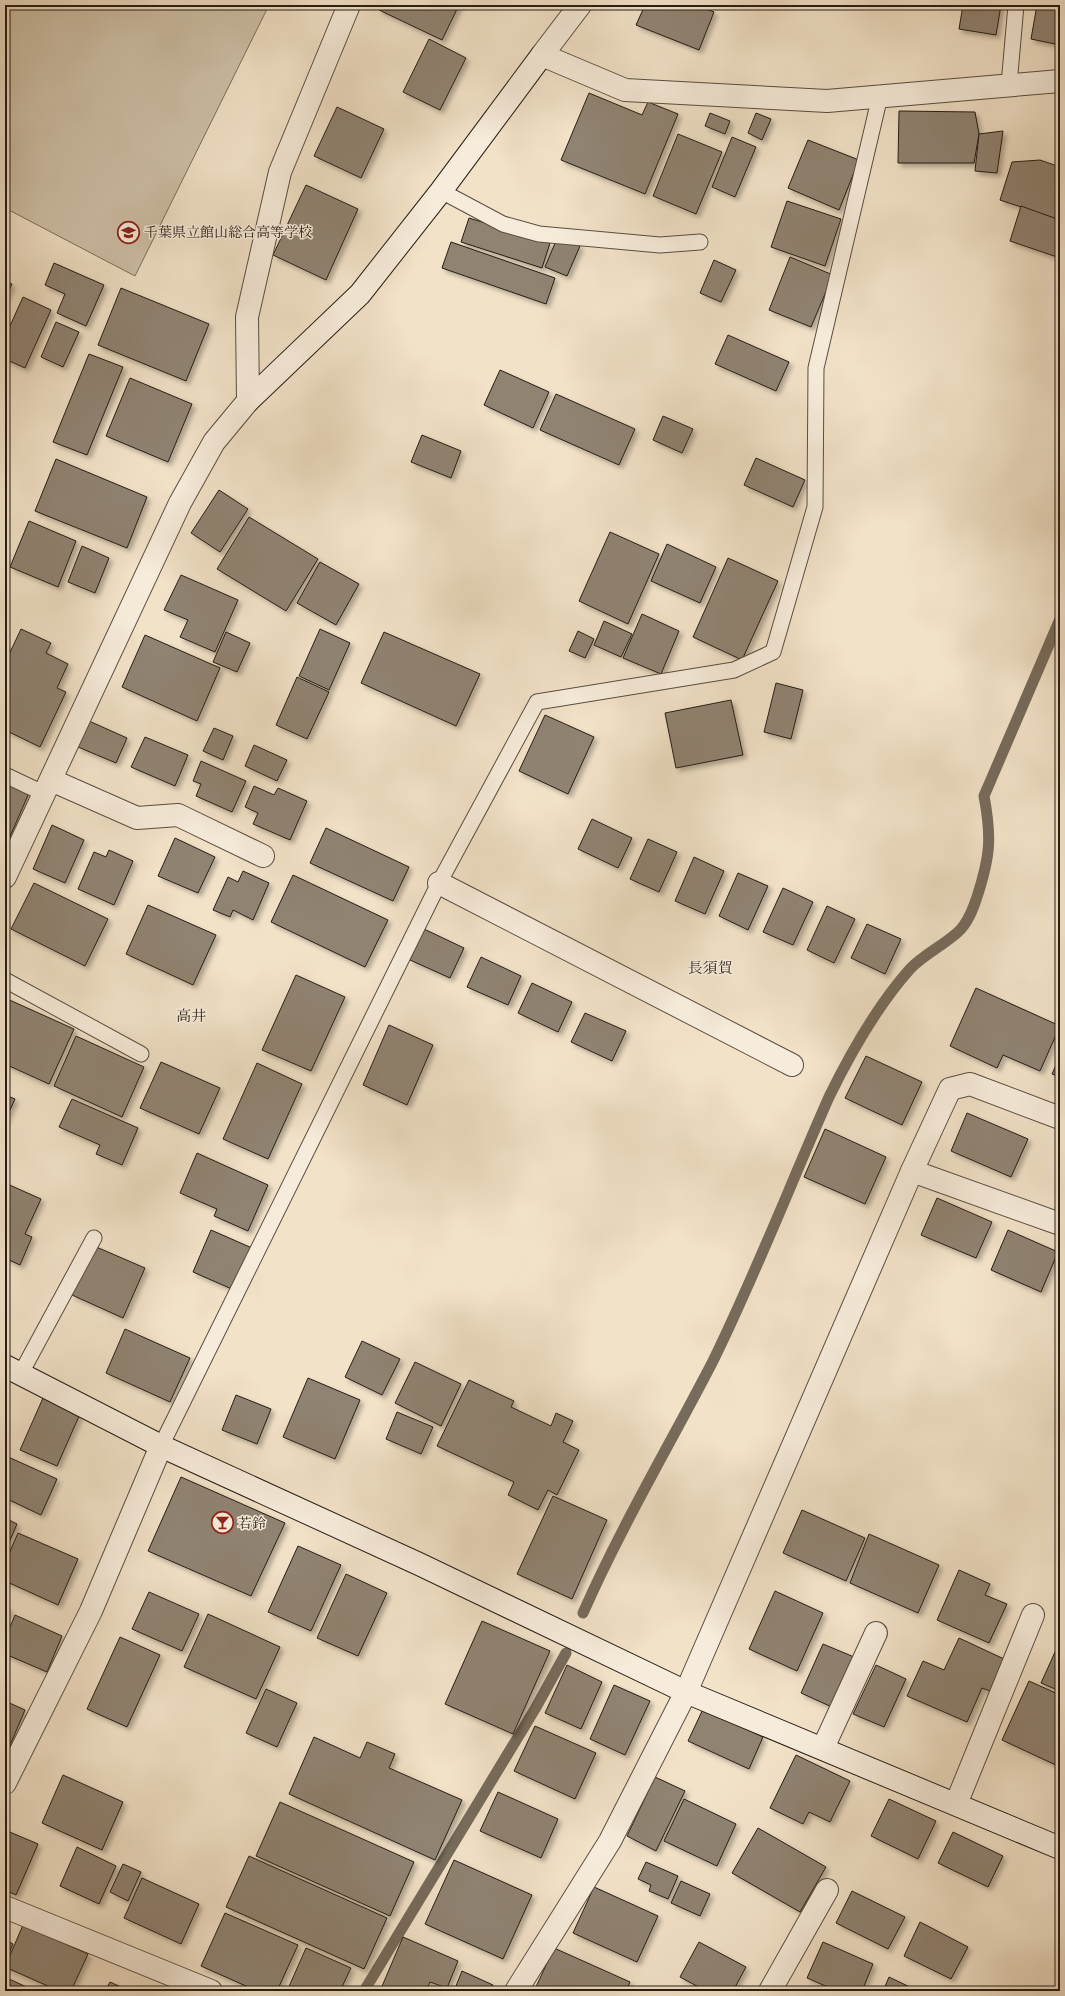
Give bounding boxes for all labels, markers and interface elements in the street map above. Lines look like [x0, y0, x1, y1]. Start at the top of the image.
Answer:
school or university icon: 千葉県立館山総合高等学校 [115, 219, 141, 245]
place label: 千葉県立館山総合高等学校 [144, 224, 312, 242]
district label: 長須賀 [687, 959, 733, 978]
district label: 高井 [176, 1007, 206, 1026]
bar icon: 若鈴 [210, 1510, 236, 1536]
place label: 若鈴 [238, 1515, 266, 1533]

